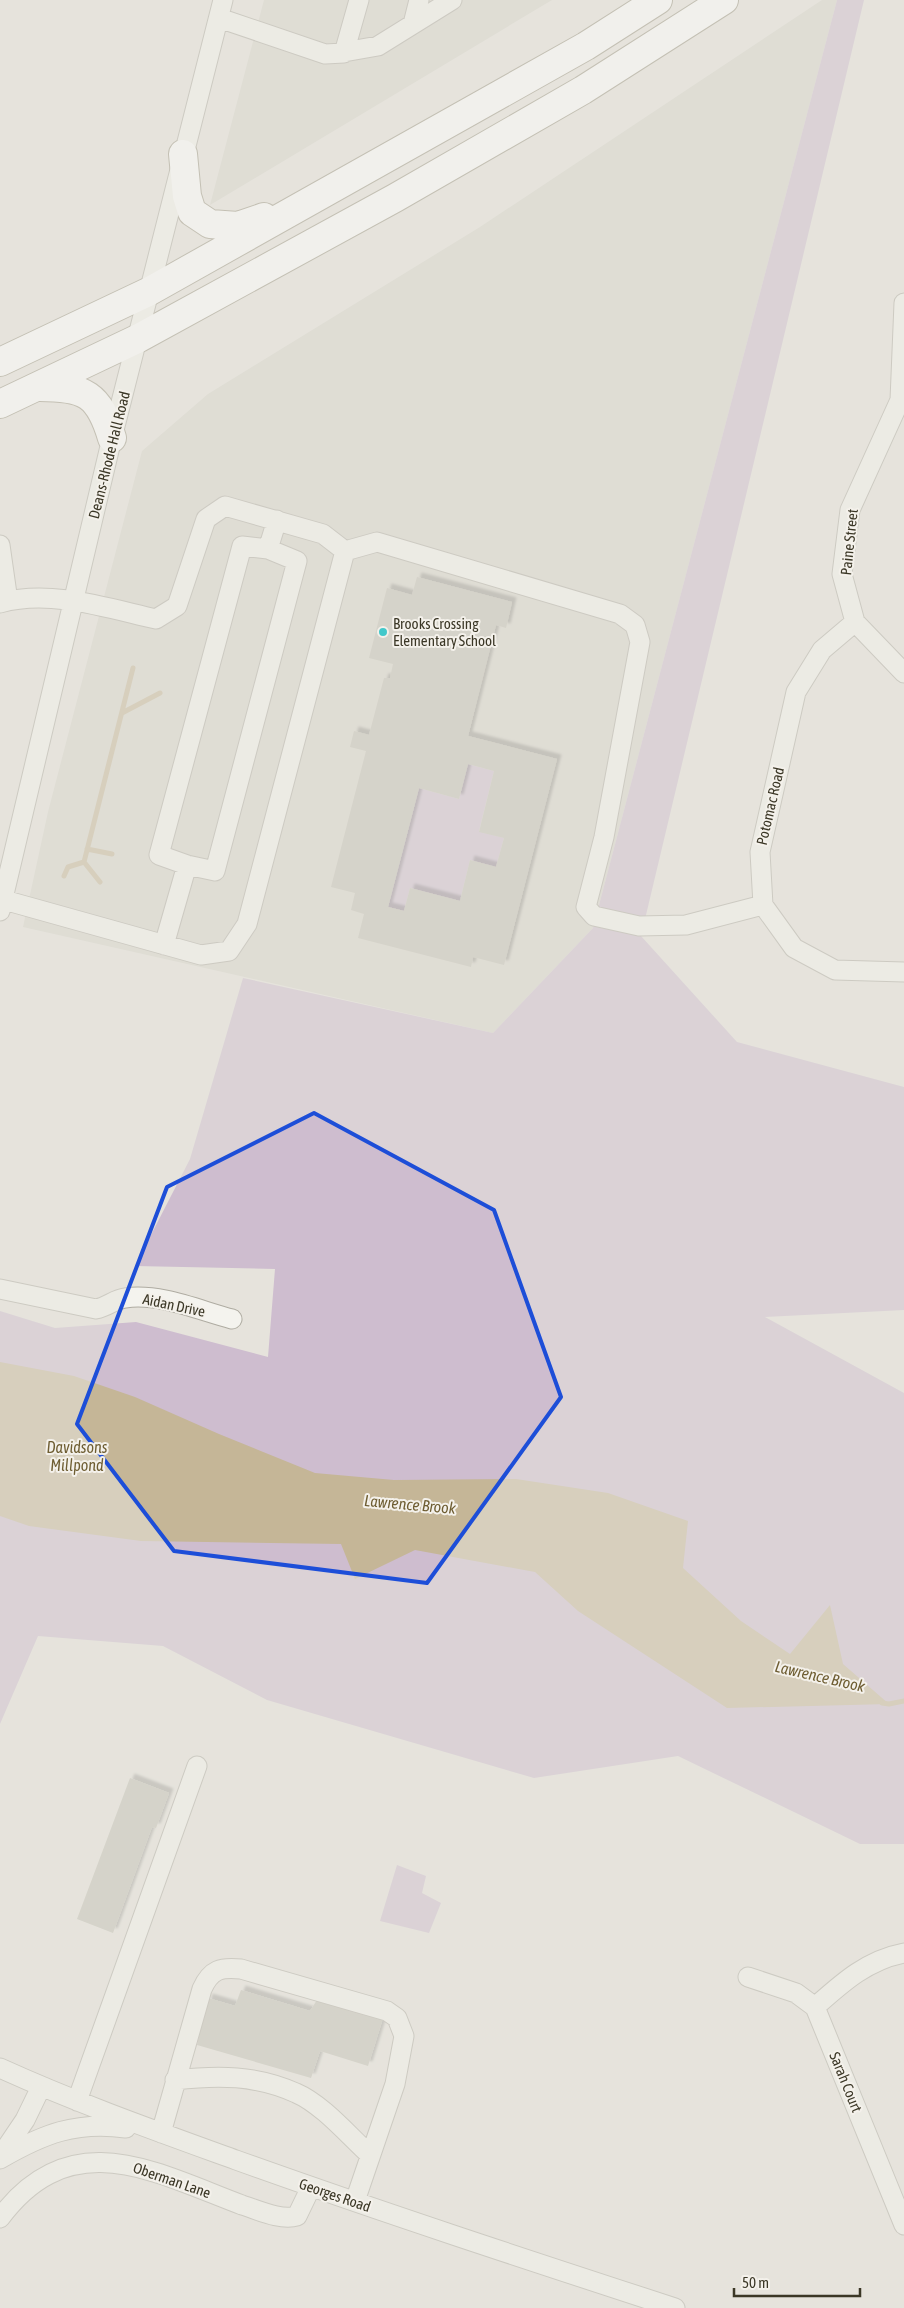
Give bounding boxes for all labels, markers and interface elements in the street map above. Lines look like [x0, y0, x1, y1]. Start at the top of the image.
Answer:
street label: Deans-Rhode Hall Road [85, 390, 133, 520]
street label: Paine Street [837, 508, 861, 576]
place label: Brooks Crossing Elementary School [393, 615, 496, 649]
marker: Brooks Crossing Elementary School [377, 626, 389, 638]
street label: Potomac Road [753, 765, 787, 847]
street label: Aidan Drive [141, 1290, 207, 1320]
water label: Davidsons Millpond [47, 1438, 108, 1475]
water label: Lawrence Brook [364, 1491, 457, 1517]
water label: Lawrence Brook [773, 1657, 868, 1695]
street label: Sarah Court [826, 2049, 866, 2115]
street label: Oberman Lane [131, 2159, 213, 2201]
street label: Georges Road [297, 2175, 373, 2215]
scale bar [734, 2266, 860, 2298]
text: 50 m [742, 2274, 769, 2291]

